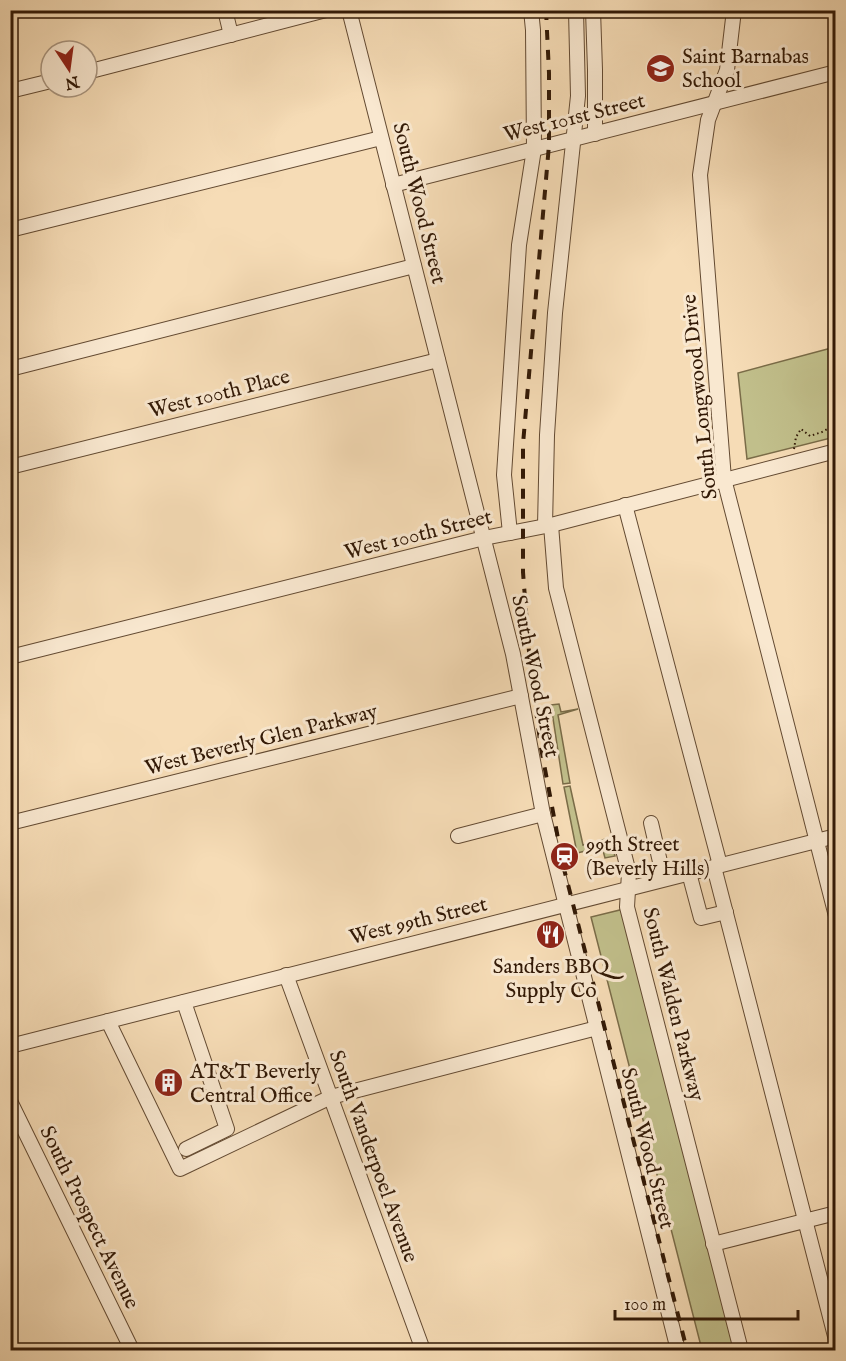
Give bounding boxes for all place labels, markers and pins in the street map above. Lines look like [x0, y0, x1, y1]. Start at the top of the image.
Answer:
place label: Saint Barnabas School [682, 44, 809, 95]
school or university icon: Saint Barnabas School [645, 52, 677, 84]
place label: 99th Street (Beverly Hills) [585, 832, 710, 883]
station icon: 99th Street (Beverly Hills) [549, 840, 581, 872]
restaurant icon: Sanders BBQ Supply Co [535, 919, 567, 951]
place label: Sanders BBQ Supply Co [493, 954, 624, 1005]
place label: AT&T Beverly Central Office [189, 1059, 321, 1110]
building icon: AT&T Beverly Central Office [153, 1067, 185, 1099]

